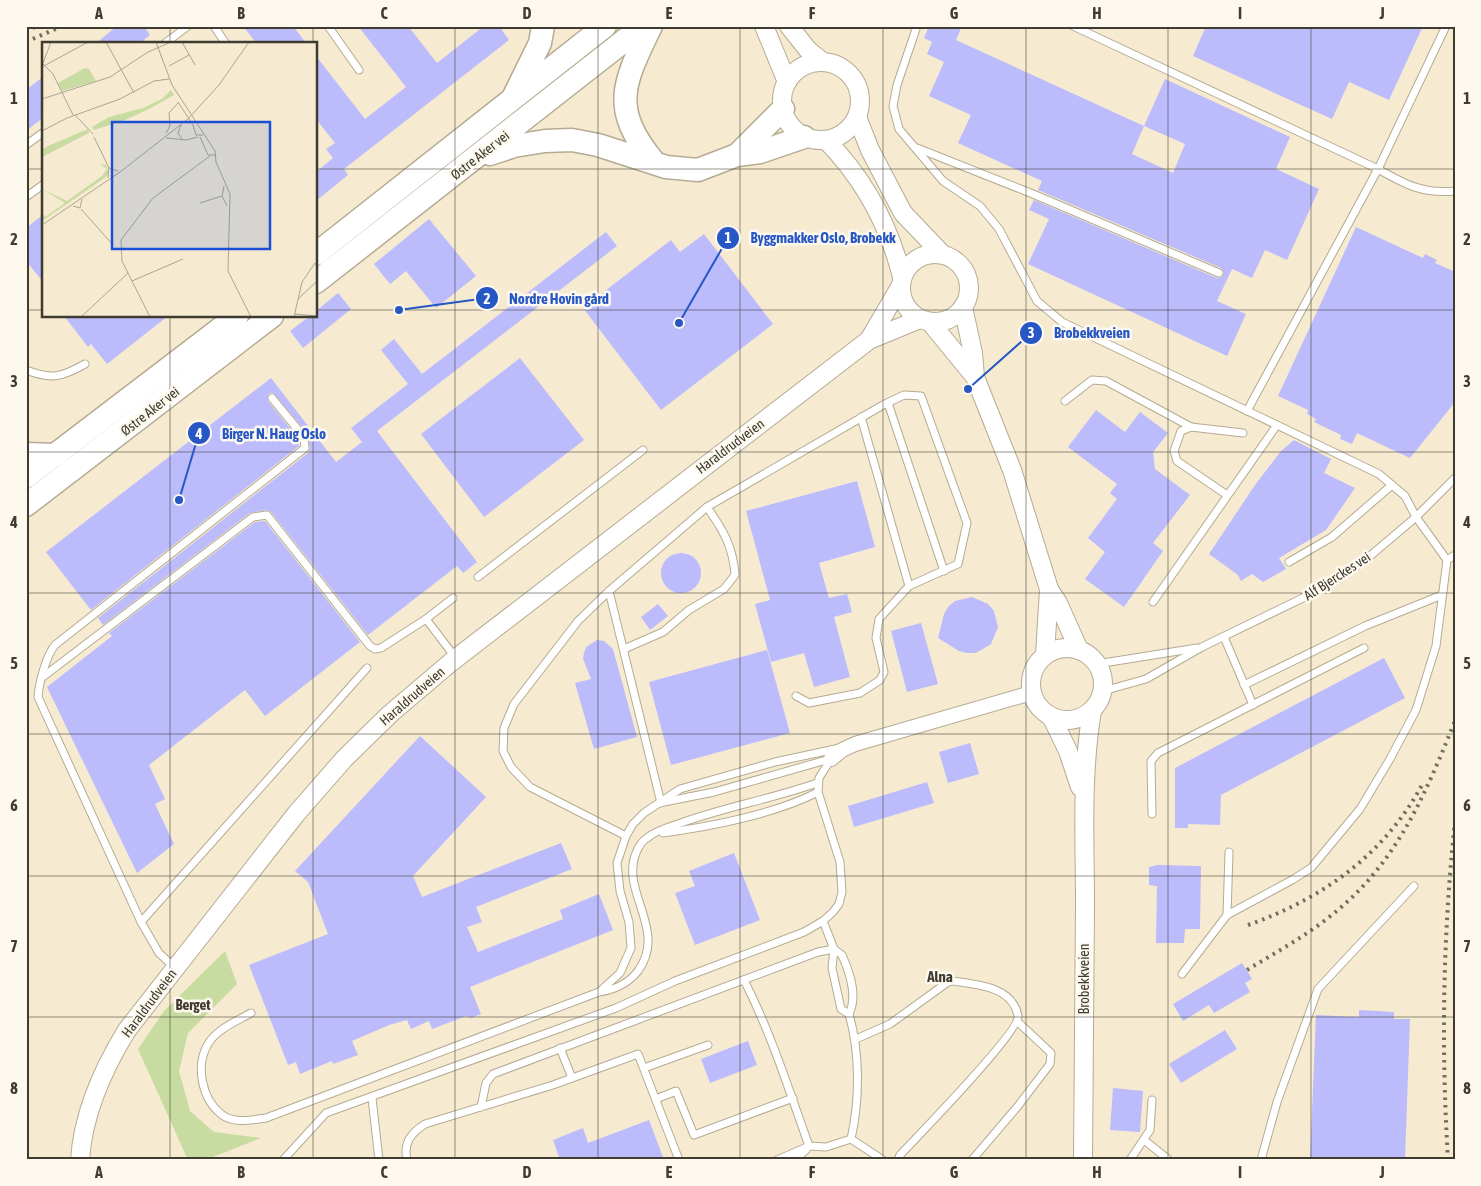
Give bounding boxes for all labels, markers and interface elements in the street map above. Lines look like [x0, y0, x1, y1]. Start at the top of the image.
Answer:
text: A [94, 4, 103, 22]
text: B [237, 4, 245, 22]
text: C [380, 4, 388, 22]
text: D [523, 4, 532, 22]
text: E [666, 4, 673, 22]
text: F [809, 4, 816, 22]
text: G [950, 4, 959, 22]
text: H [1092, 4, 1102, 22]
text: I [1238, 4, 1242, 22]
text: J [1378, 4, 1385, 22]
inset map [42, 42, 318, 318]
text: 1 [10, 89, 18, 107]
text: 1 [1463, 89, 1471, 107]
street label: Østre Aker vei [448, 127, 512, 183]
callout: Byggmakker Oslo, Brobekk [715, 223, 906, 253]
text: 1 [724, 229, 732, 246]
text: Byggmakker Oslo, Brobekk [750, 229, 896, 246]
text: 2 [10, 230, 18, 248]
text: 2 [1463, 230, 1471, 248]
callout: Nordre Hovin gård [474, 283, 619, 313]
text: 2 [483, 290, 491, 307]
text: Nordre Hovin gård [509, 290, 609, 307]
callout: Brobekkveien [1019, 318, 1140, 348]
text: 3 [1027, 324, 1035, 341]
text: Brobekkveien [1054, 324, 1130, 341]
text: 3 [10, 372, 18, 390]
text: 3 [1463, 372, 1471, 390]
street label: Østre Aker vei [118, 383, 182, 439]
street label: Haraldrudveien [693, 415, 767, 477]
callout: Birger N. Haug Oslo [187, 418, 336, 448]
text: 4 [194, 425, 203, 442]
text: Birger N. Haug Oslo [222, 425, 326, 442]
text: 4 [9, 513, 18, 531]
text: 4 [1462, 513, 1471, 531]
street label: Alf Bjerckes vei [1301, 549, 1373, 603]
text: 5 [10, 654, 18, 672]
text: 5 [1463, 654, 1471, 672]
street label: Haraldrudveien [376, 663, 448, 729]
text: 6 [10, 796, 18, 814]
text: 6 [1463, 796, 1471, 814]
text: 7 [10, 937, 18, 955]
text: 7 [1463, 937, 1471, 955]
street label: Brobekkveien [1076, 943, 1092, 1015]
street label: Haraldrudveien [118, 966, 180, 1040]
district label: Alna [926, 968, 953, 985]
district label: Berget [175, 996, 211, 1013]
text: 8 [10, 1079, 18, 1097]
text: 8 [1463, 1079, 1471, 1097]
text: A [94, 1163, 103, 1181]
text: B [237, 1163, 245, 1181]
text: C [380, 1163, 388, 1181]
text: D [523, 1163, 532, 1181]
text: E [666, 1163, 673, 1181]
text: F [809, 1163, 816, 1181]
text: G [950, 1163, 959, 1181]
text: H [1092, 1163, 1102, 1181]
text: I [1238, 1163, 1242, 1181]
text: J [1378, 1163, 1385, 1181]

